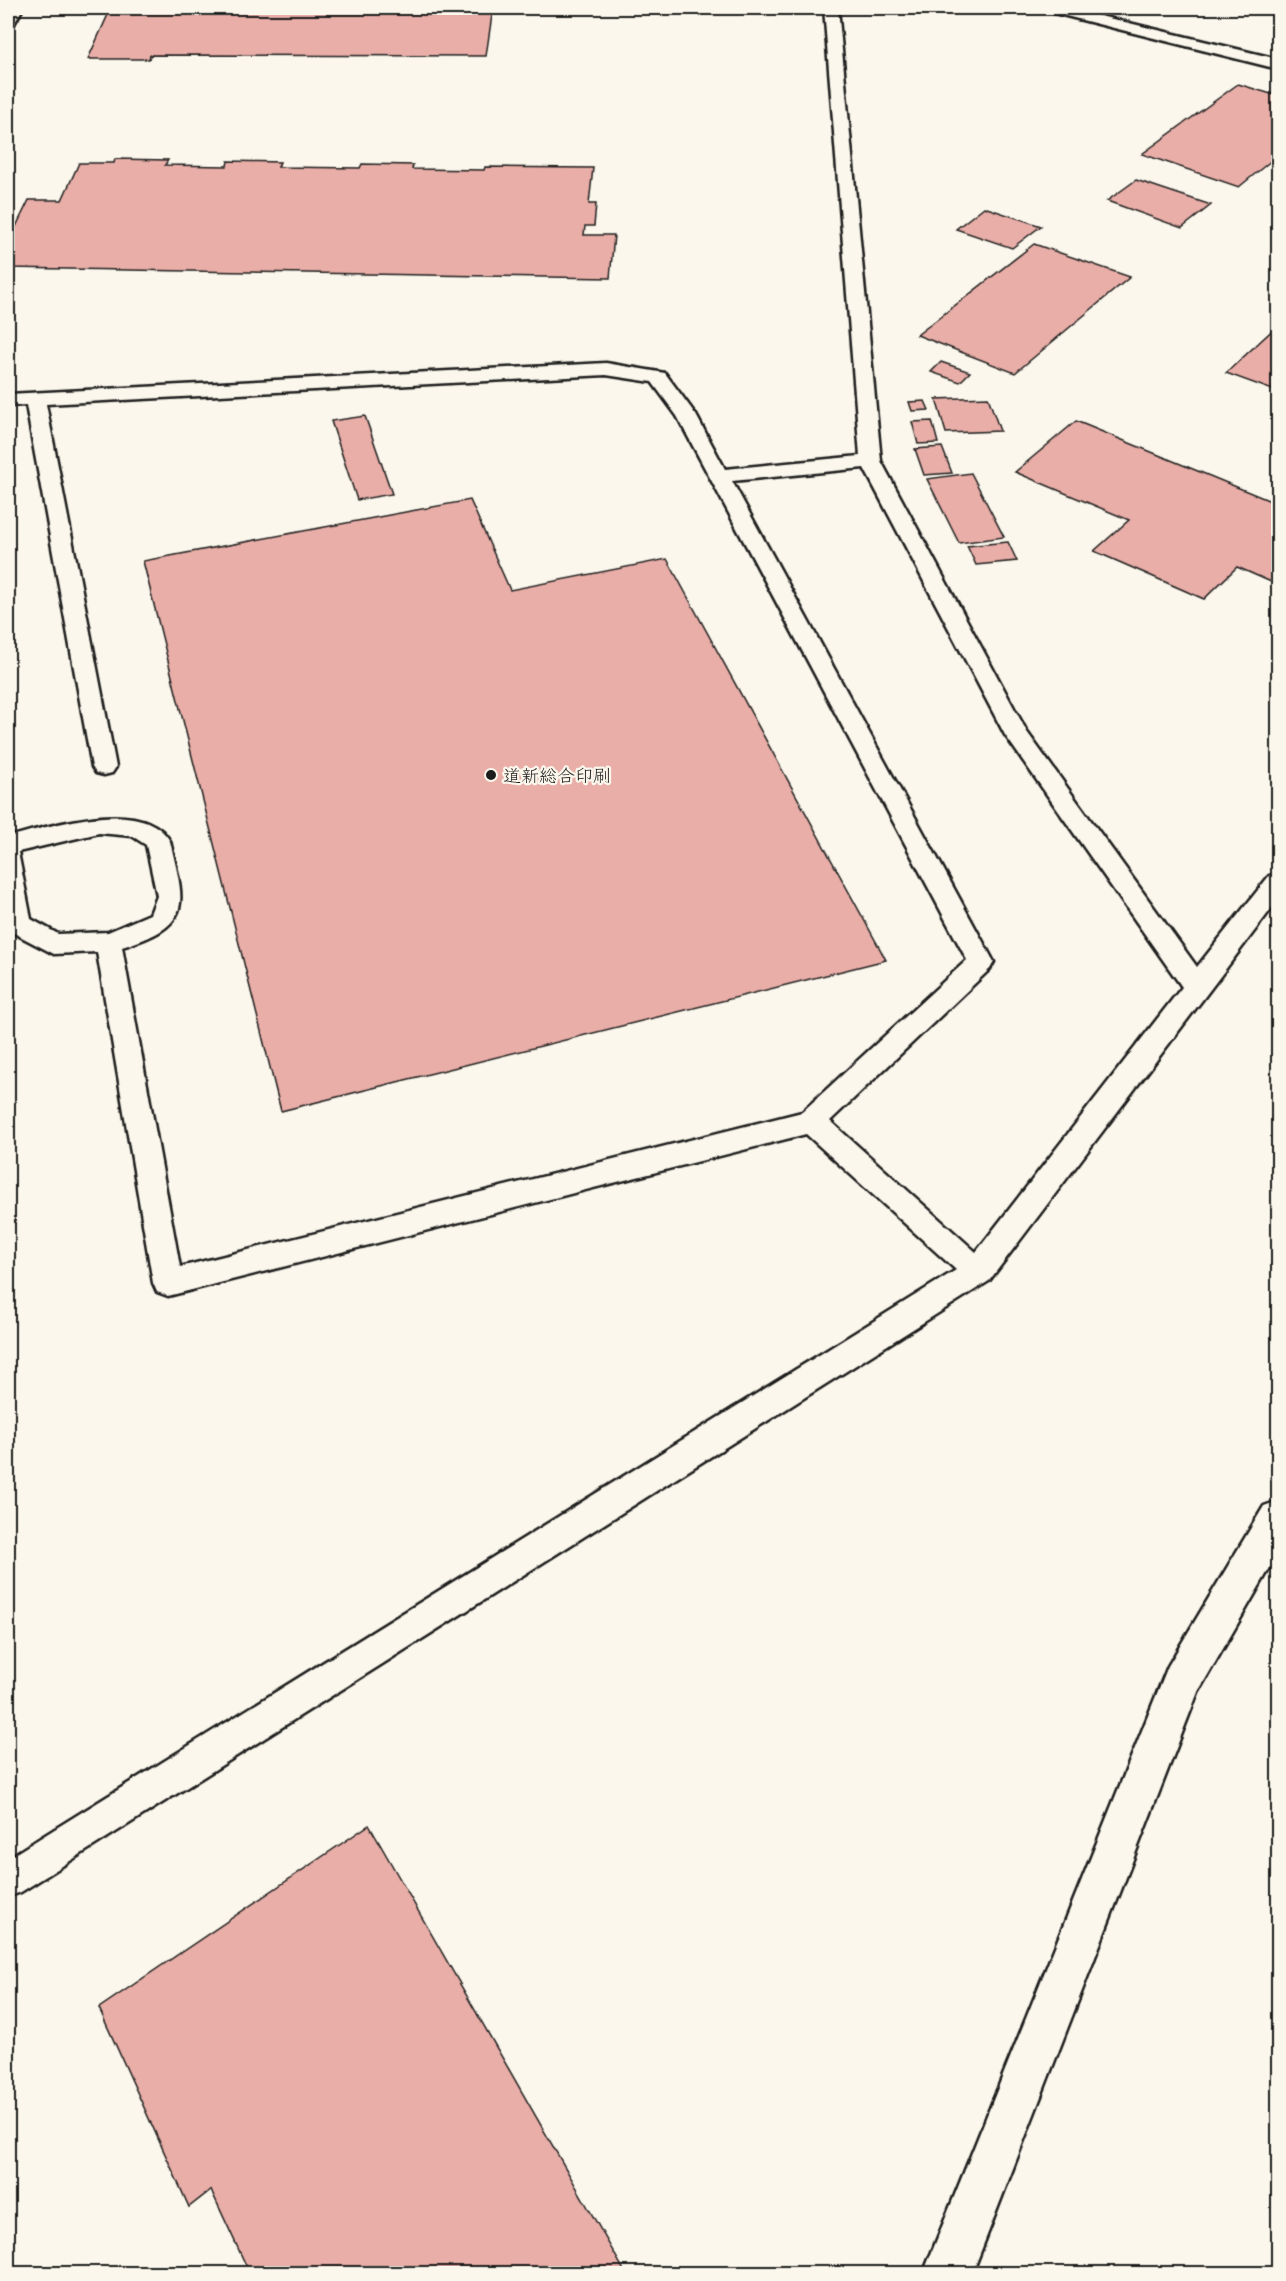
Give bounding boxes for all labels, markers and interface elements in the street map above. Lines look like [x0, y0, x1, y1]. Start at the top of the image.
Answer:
place label: 道新総合印刷 [503, 763, 611, 788]
marker: 道新総合印刷 [484, 768, 498, 782]

